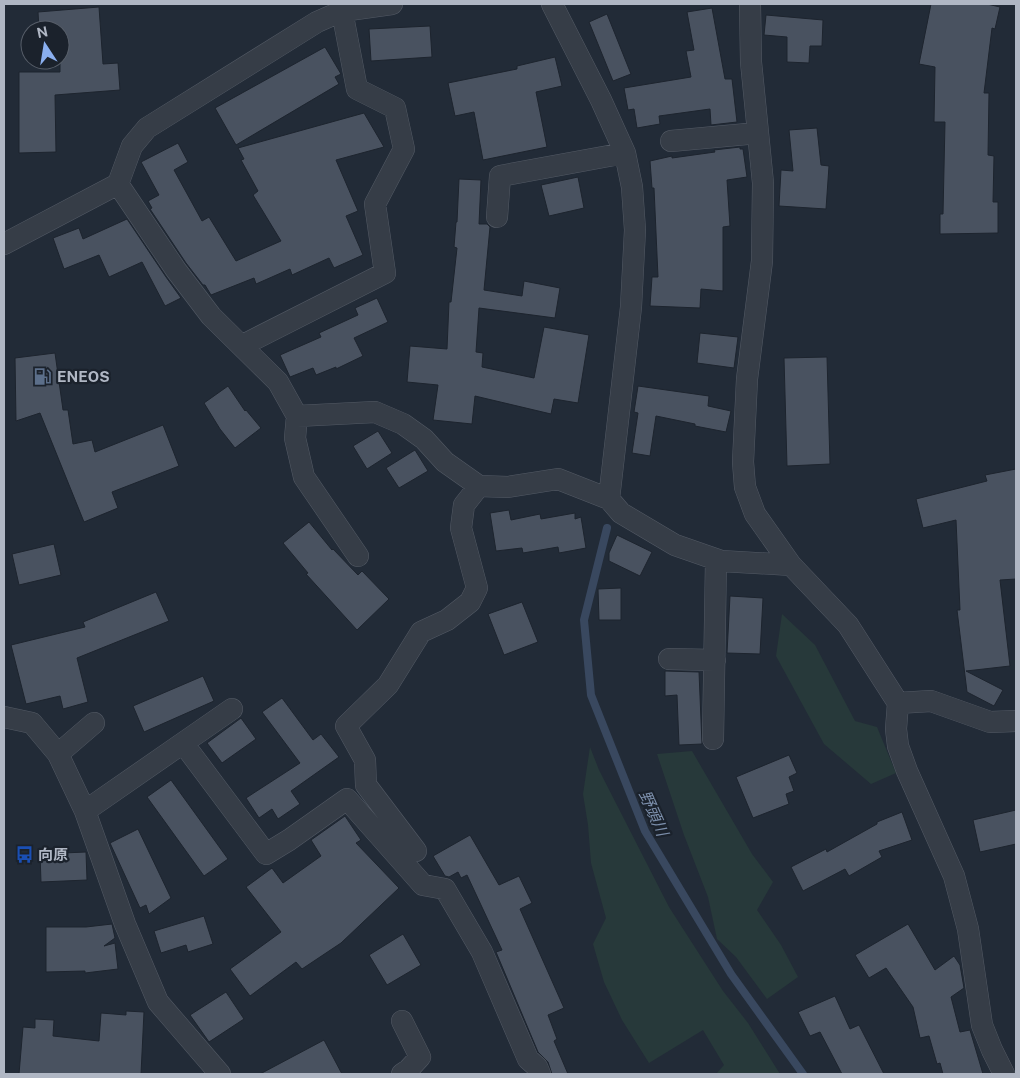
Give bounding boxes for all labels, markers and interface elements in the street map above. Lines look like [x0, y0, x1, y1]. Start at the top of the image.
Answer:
north arrow [20, 20, 70, 70]
text: N [35, 23, 49, 41]
fuel station icon: ENEOS [33, 367, 53, 387]
place label: ENEOS [57, 368, 110, 385]
water label: 野頭川 [635, 787, 673, 841]
bus stop icon: 向原 [14, 845, 34, 865]
place label: 向原 [38, 846, 68, 863]

